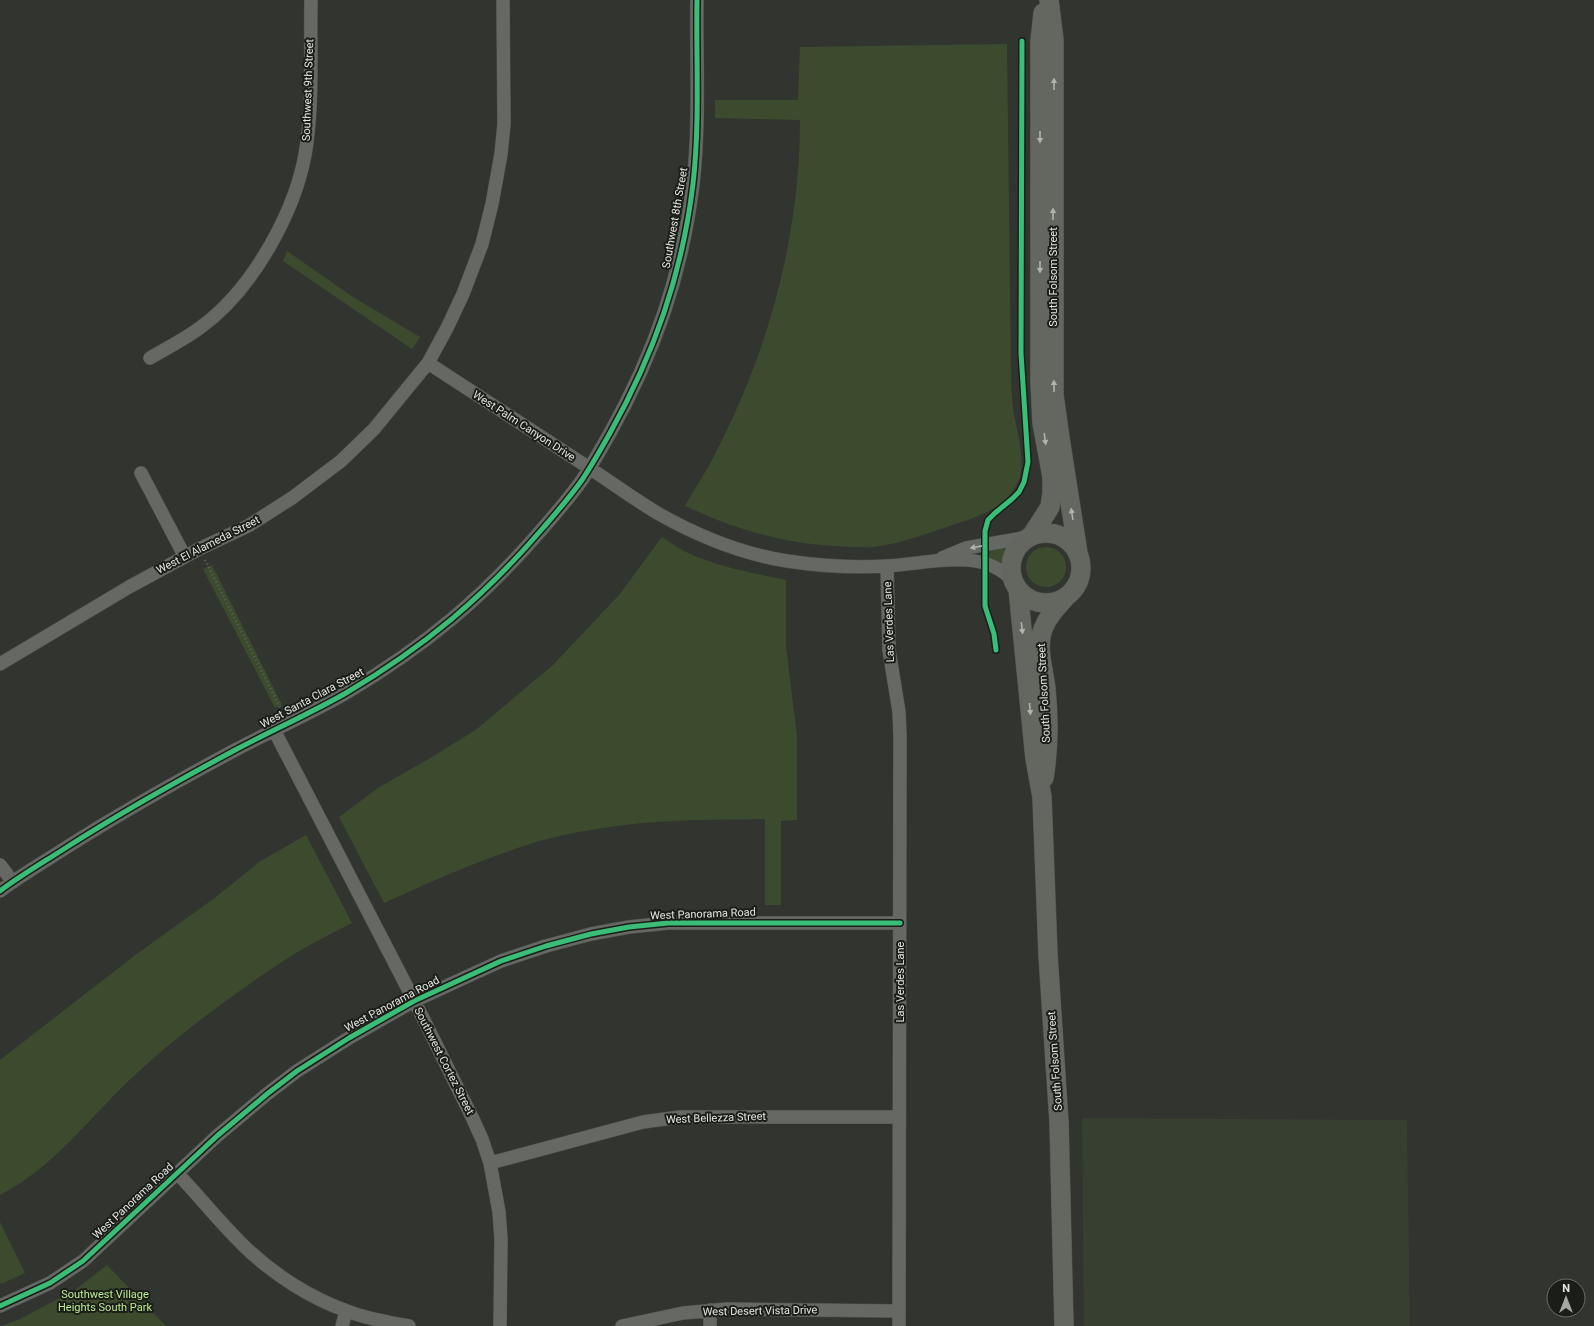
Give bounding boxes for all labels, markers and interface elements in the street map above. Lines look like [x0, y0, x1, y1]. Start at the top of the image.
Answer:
street label: Southwest 9th Street [300, 38, 316, 141]
one-way arrow [1051, 77, 1057, 90]
one-way arrow [1037, 131, 1043, 144]
street label: Southwest 8th Street [660, 166, 690, 269]
one-way arrow [1050, 207, 1056, 220]
street label: South Folsom Street [1047, 227, 1060, 327]
one-way arrow [1037, 261, 1043, 274]
one-way arrow [1051, 379, 1057, 392]
street label: West Palm Canyon Drive [470, 388, 578, 464]
one-way arrow [1042, 433, 1048, 445]
one-way arrow [1069, 508, 1075, 520]
street label: West El Alameda Street [154, 513, 262, 577]
one-way arrow [969, 544, 982, 550]
street label: Las Verdes Lane [881, 581, 897, 663]
one-way arrow [1019, 622, 1025, 634]
street label: South Folsom Street [1035, 643, 1053, 743]
street label: West Santa Clara Street [258, 665, 366, 731]
one-way arrow [1027, 703, 1034, 715]
street label: West Panorama Road [650, 906, 756, 922]
street label: Las Verdes Lane [894, 941, 907, 1022]
street label: West Panorama Road [342, 973, 442, 1035]
street label: Southwest Cortez Street [411, 1005, 477, 1117]
street label: South Folsom Street [1045, 1011, 1065, 1111]
street label: West Bellezza Street [666, 1110, 767, 1126]
street label: West Panorama Road [90, 1160, 176, 1242]
north arrow [1546, 1278, 1586, 1318]
text: N [1562, 1282, 1570, 1295]
park label: Southwest Village Heights South Park [58, 1288, 152, 1314]
street label: West Desert Vista Drive [703, 1303, 818, 1318]

